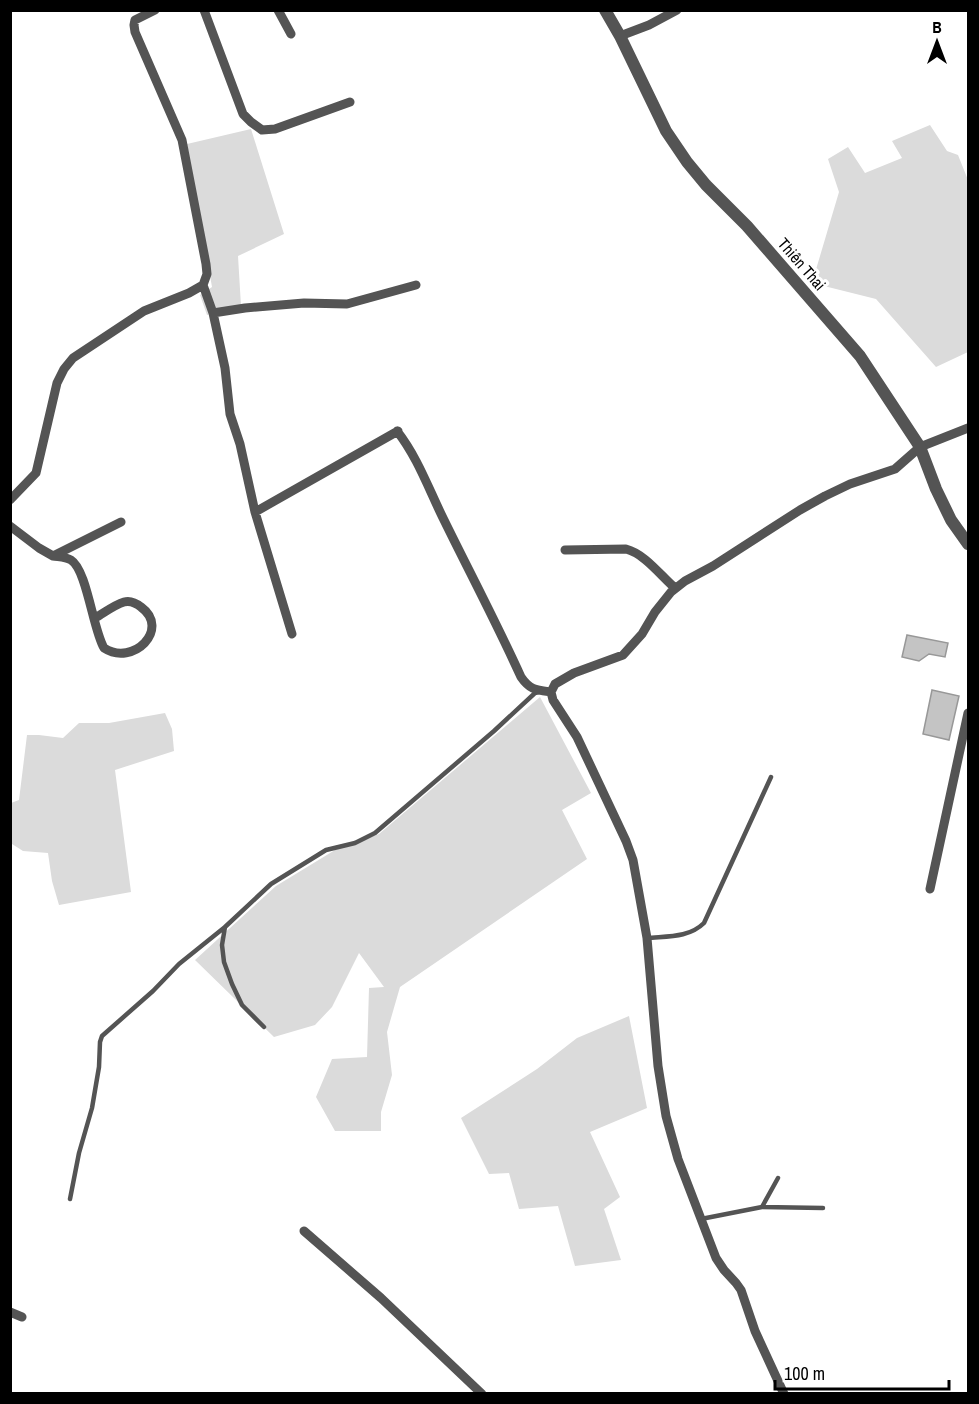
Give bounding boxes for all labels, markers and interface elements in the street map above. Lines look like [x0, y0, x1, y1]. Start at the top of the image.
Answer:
north arrow [907, 12, 967, 72]
text: B [932, 16, 942, 38]
street label: Thiên Thai [773, 233, 831, 295]
scale bar [775, 1353, 949, 1391]
text: 100 m [784, 1361, 825, 1386]

